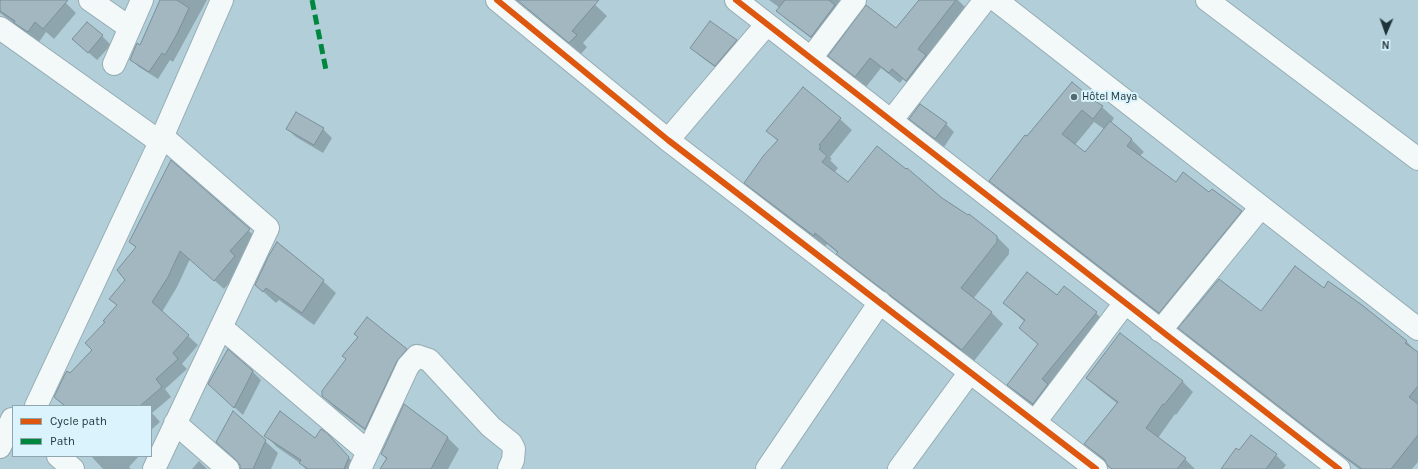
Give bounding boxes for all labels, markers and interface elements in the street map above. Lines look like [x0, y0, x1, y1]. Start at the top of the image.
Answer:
north arrow [1366, 12, 1406, 52]
text: N [1381, 38, 1390, 51]
place label: Hôtel Maya [1082, 90, 1137, 104]
marker: Hôtel Maya [1069, 92, 1079, 102]
legend [12, 405, 152, 457]
text: Cycle path [50, 414, 107, 428]
text: Path [50, 434, 75, 448]

